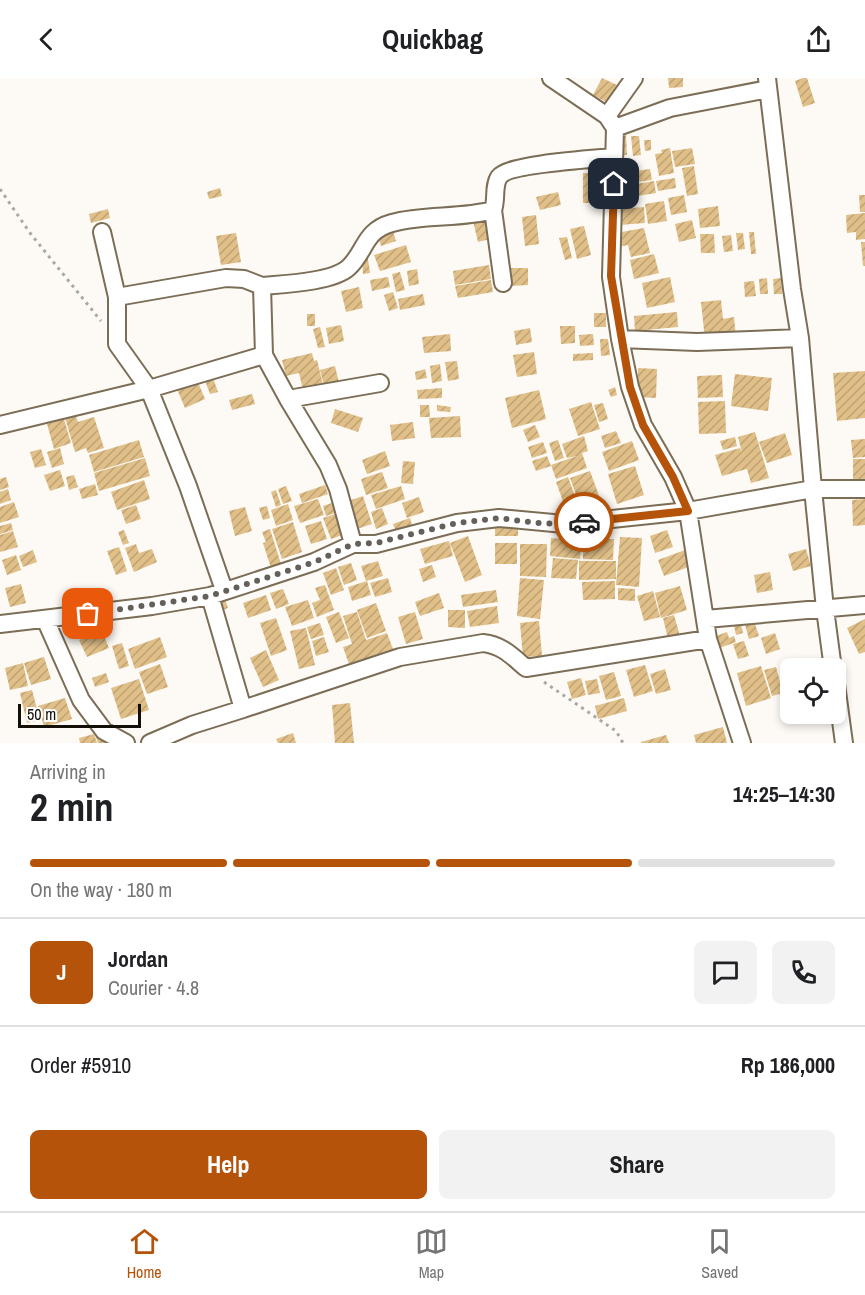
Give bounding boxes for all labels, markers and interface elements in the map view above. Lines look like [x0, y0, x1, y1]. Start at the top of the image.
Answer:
text: Quickbag [382, 21, 483, 57]
icon: back [30, 23, 63, 56]
icon: share [802, 23, 835, 56]
pin [588, 158, 639, 209]
icon: home [597, 167, 630, 200]
courier [554, 492, 614, 552]
icon: car [568, 506, 601, 539]
pin [62, 588, 113, 639]
icon: bag [71, 597, 104, 630]
map controls [780, 658, 846, 724]
button: locate [780, 658, 846, 724]
scale bar [18, 701, 141, 728]
text: 50 m [27, 703, 56, 725]
text: Arriving in [30, 758, 106, 785]
text: 14:25–14:30 [733, 779, 835, 809]
text: 2 min [30, 781, 114, 833]
text: On the way · 180 m [30, 876, 172, 903]
button: chat [694, 941, 757, 1004]
button: phone [772, 941, 835, 1004]
text: Jordan [108, 944, 168, 974]
text: J [56, 957, 67, 987]
text: Courier · 4.8 [108, 974, 199, 1001]
text: Order #5910 [30, 1050, 131, 1080]
text: Rp 186,000 [741, 1050, 835, 1080]
button: Help [30, 1130, 427, 1199]
button: Share [439, 1130, 835, 1199]
tab: Home [127, 1225, 162, 1283]
tab: Map [415, 1225, 448, 1283]
tab: Saved [701, 1225, 738, 1283]

